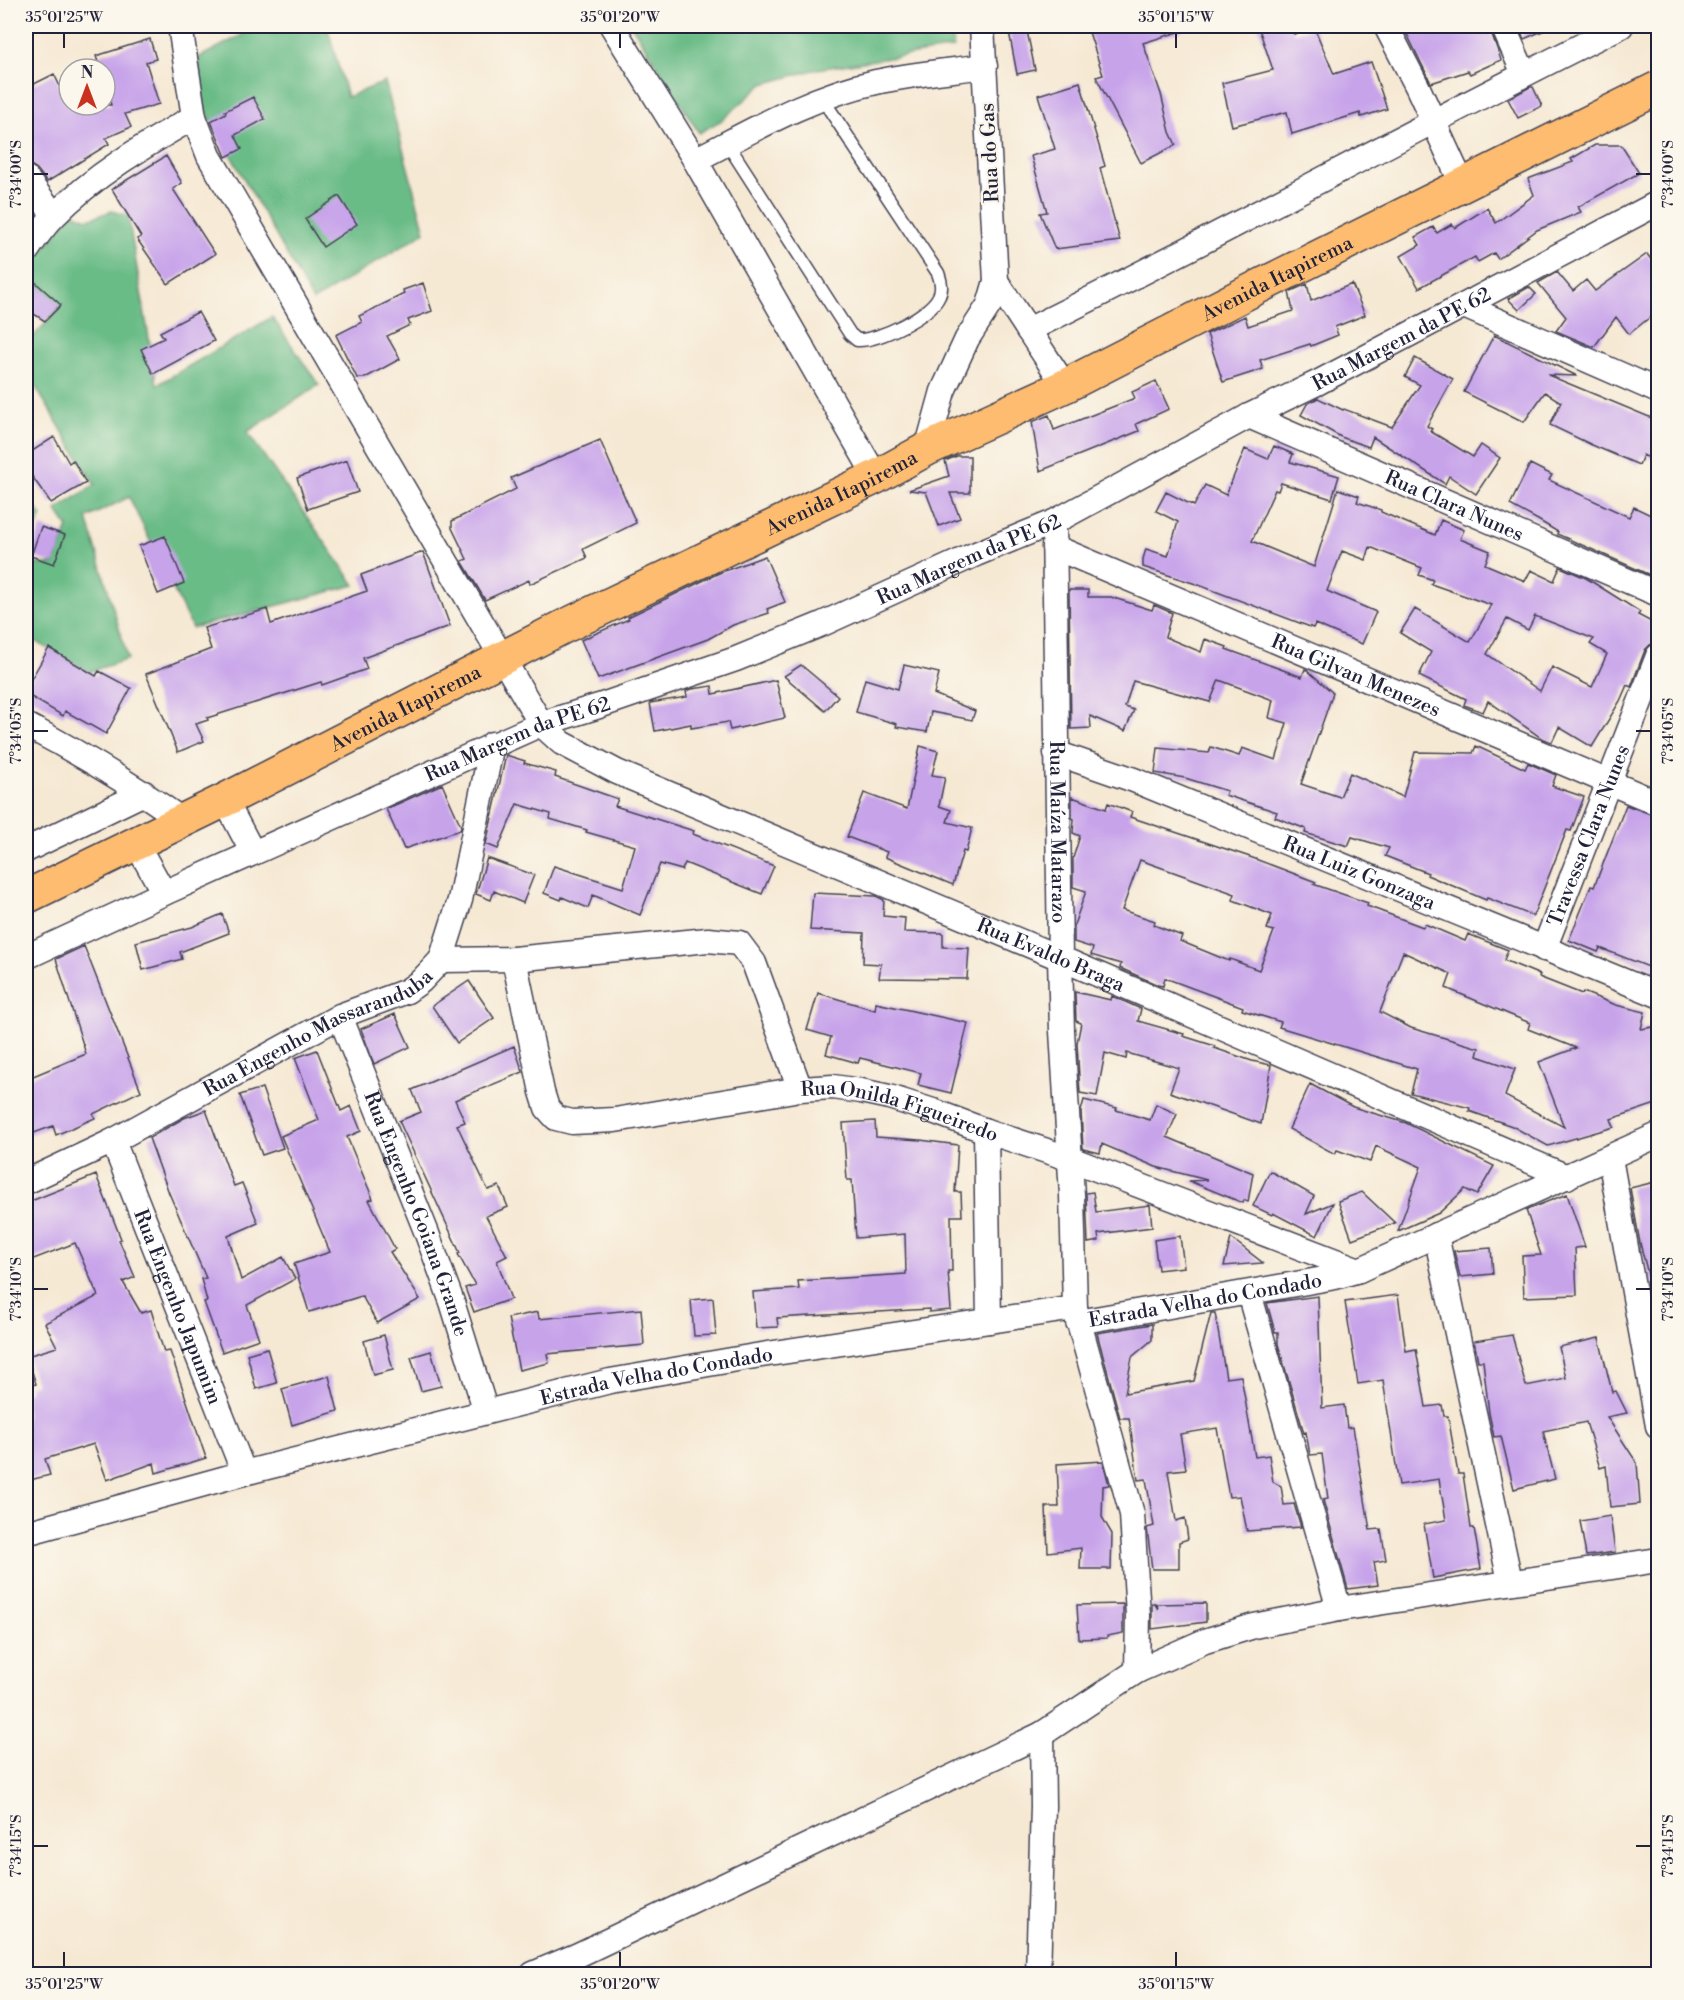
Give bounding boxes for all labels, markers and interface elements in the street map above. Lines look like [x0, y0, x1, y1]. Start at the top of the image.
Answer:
text: 35°01'25"W [25, 8, 103, 27]
text: 35°01'20"W [580, 8, 660, 27]
text: 35°01'15"W [1138, 8, 1214, 27]
north arrow [57, 57, 117, 117]
text: N [81, 63, 94, 83]
street label: Rua do Gas [975, 102, 1006, 203]
text: 7°34'00"S [7, 140, 26, 208]
text: 7°34'00"S [1659, 140, 1678, 208]
street label: Avenida Itapirema [1197, 230, 1358, 328]
street label: Rua Margem da PE 62 [1308, 282, 1496, 397]
street label: Avenida Itapirema [761, 445, 923, 542]
street label: Rua Clara Nunes [1381, 466, 1527, 548]
street label: Rua Margem da PE 62 [873, 509, 1066, 611]
street label: Rua Gilvan Menezes [1267, 629, 1444, 723]
street label: Avenida Itapirema [325, 660, 487, 758]
street label: Rua Margem da PE 62 [421, 692, 614, 789]
text: 7°34'05"S [7, 698, 26, 764]
text: 7°34'05"S [1659, 698, 1678, 764]
street label: Rua Maíza Matarazo [1043, 740, 1071, 923]
street label: Travessa Clara Nunes [1543, 741, 1636, 930]
street label: Rua Luiz Gonzaga [1279, 831, 1439, 917]
street label: Rua Evaldo Braga [972, 913, 1129, 999]
street label: Rua Engenho Massaranduba [199, 964, 440, 1103]
street label: Rua Onilda Figueiredo [800, 1076, 1001, 1148]
street label: Rua Engenho Goiana Grande [357, 1088, 473, 1340]
street label: Rua Engenho Japumim [127, 1206, 227, 1409]
text: 7°34'10"S [7, 1257, 26, 1321]
text: 7°34'10"S [1659, 1257, 1678, 1321]
street label: Estrada Velha do Condado [1087, 1269, 1324, 1334]
street label: Estrada Velha do Condado [538, 1342, 775, 1412]
text: 7°34'15"S [7, 1814, 26, 1878]
text: 7°34'15"S [1659, 1814, 1678, 1878]
text: 35°01'25"W [25, 1975, 103, 1994]
text: 35°01'20"W [580, 1975, 660, 1994]
text: 35°01'15"W [1138, 1975, 1214, 1994]

